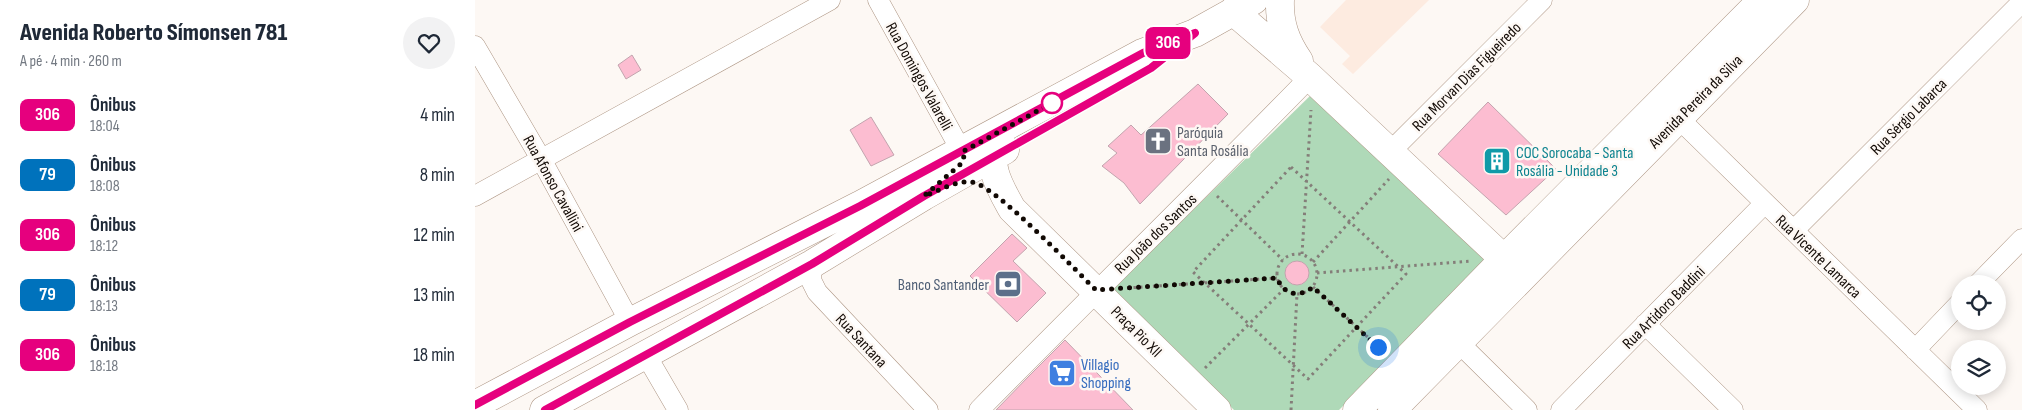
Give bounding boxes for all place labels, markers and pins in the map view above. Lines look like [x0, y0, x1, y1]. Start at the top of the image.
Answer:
unlabelled marker [1041, 92, 1063, 114]
place label: Paróquia Santa Rosália [1177, 124, 1249, 161]
church icon: Paróquia Santa Rosália [1143, 126, 1173, 156]
place label: COC Sorocaba - Santa Rosália - Unidade 3 [1516, 144, 1633, 181]
building icon: COC Sorocaba - Santa Rosália - Unidade 3 [1482, 146, 1512, 176]
bank icon: Banco Santander [993, 269, 1023, 299]
place label: Banco Santander [898, 276, 989, 295]
place label: Villagio Shopping [1081, 356, 1131, 393]
supermarket icon: Villagio Shopping [1047, 358, 1077, 388]

